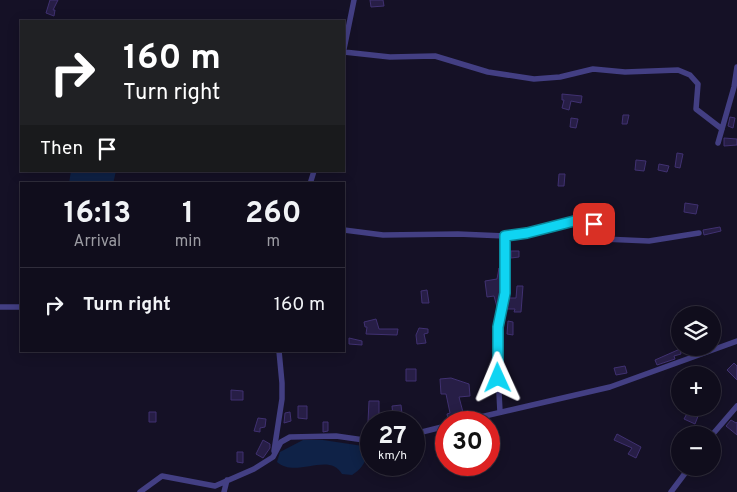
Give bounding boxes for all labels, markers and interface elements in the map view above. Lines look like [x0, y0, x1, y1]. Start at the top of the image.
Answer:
text: 160 m [123, 37, 221, 81]
icon: right [40, 40, 105, 105]
text: Turn right [123, 80, 220, 107]
icon: arrive [93, 135, 121, 163]
text: Then [40, 137, 83, 161]
text: 16:13 [64, 196, 131, 233]
text: 1 [182, 196, 194, 233]
text: 260 [245, 196, 301, 233]
pin [573, 203, 615, 245]
icon: arrive [580, 210, 608, 238]
text: Arrival [74, 232, 121, 252]
text: min [175, 232, 201, 252]
text: m [266, 232, 280, 252]
icon: right [40, 291, 68, 319]
text: Turn right [83, 293, 171, 317]
text: 160 m [274, 293, 325, 317]
map controls [671, 306, 721, 476]
button: layers [671, 306, 721, 356]
position arrow [471, 351, 523, 403]
button: + [671, 366, 721, 416]
speed limit sign: 30 [435, 411, 500, 476]
text: 27 [378, 421, 407, 453]
button: − [671, 426, 721, 476]
text: km/h [378, 448, 407, 464]

